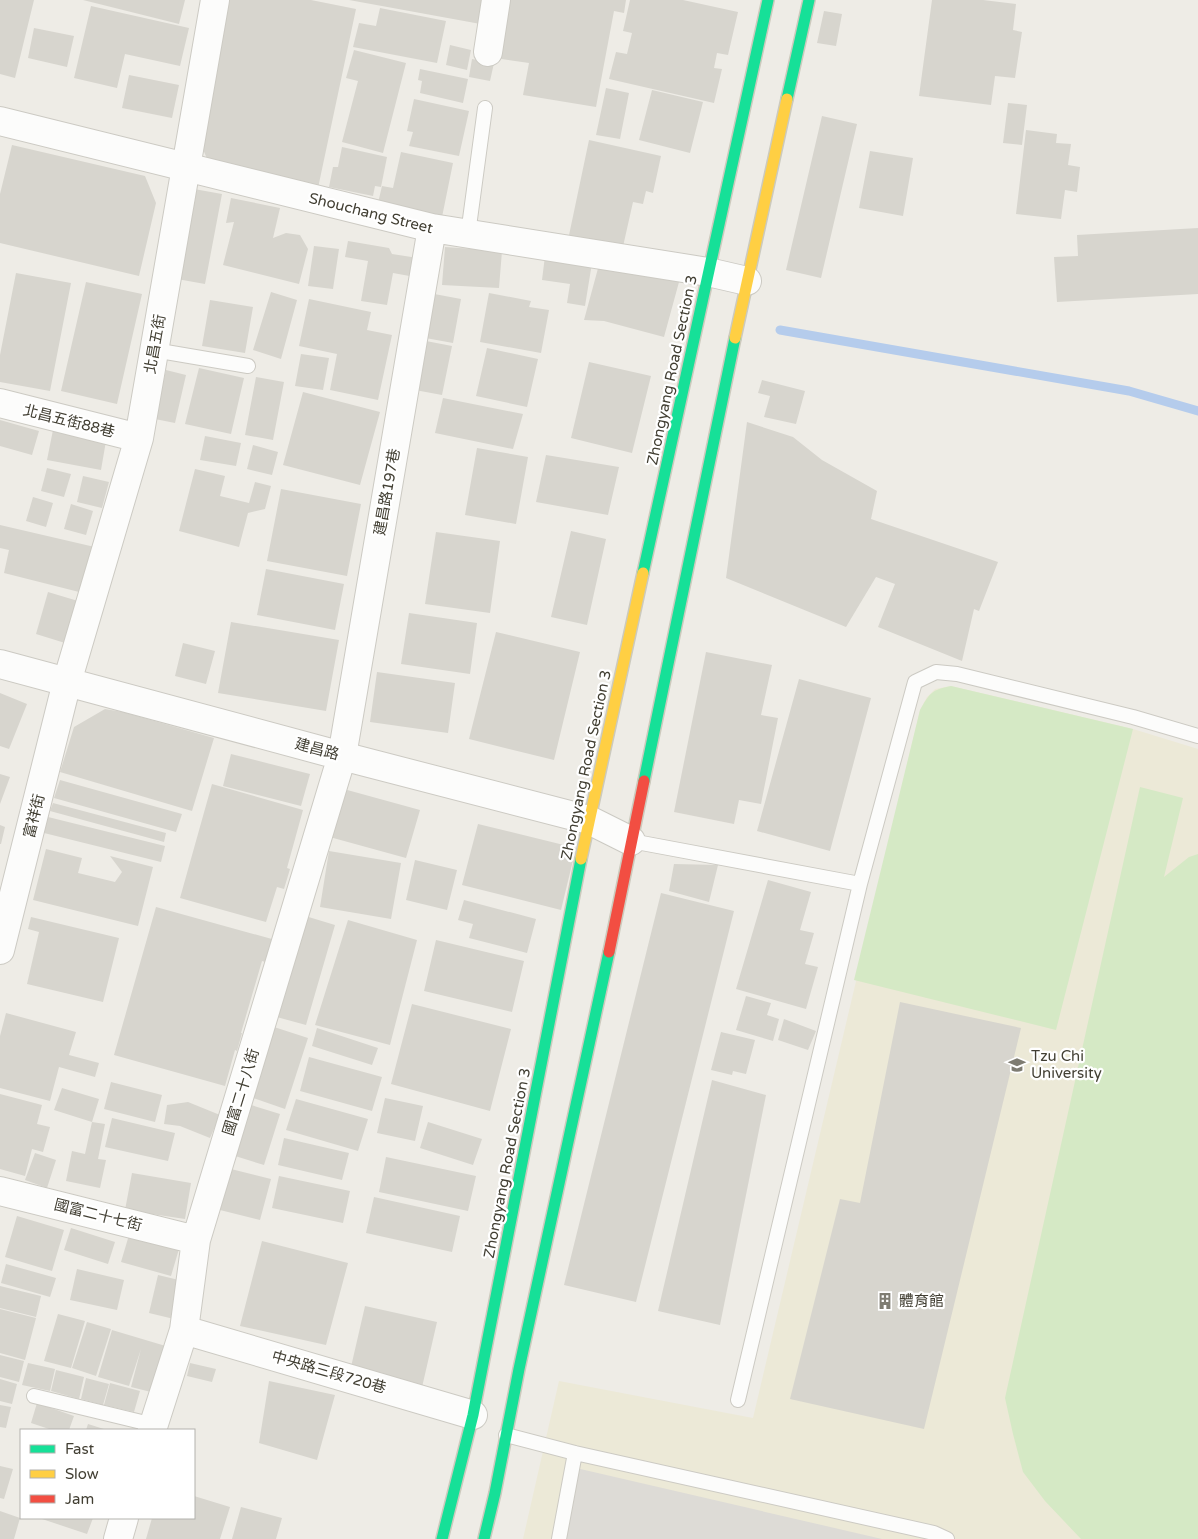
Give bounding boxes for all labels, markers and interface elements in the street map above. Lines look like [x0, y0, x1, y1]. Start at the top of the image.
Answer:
street label: Shouchang Street [307, 189, 435, 237]
street label: Zhongyang Road Section 3 [643, 273, 701, 467]
street label: 北昌五街 [141, 313, 169, 375]
street label: 北昌五街88巷 [21, 401, 117, 441]
street label: 建昌路197巷 [370, 447, 404, 537]
street label: Zhongyang Road Section 3 [557, 668, 615, 862]
street label: 建昌路 [293, 734, 341, 764]
street label: 富祥街 [20, 792, 48, 840]
street label: 國富二十八街 [219, 1046, 263, 1138]
place label: Tzu Chi University [1031, 1047, 1102, 1082]
school or university icon: Tzu Chi University [1007, 1055, 1027, 1075]
street label: Zhongyang Road Section 3 [480, 1066, 534, 1260]
street label: 國富二十七街 [52, 1195, 144, 1235]
building icon: 體育館 [875, 1291, 895, 1311]
place label: 體育館 [899, 1292, 944, 1310]
street label: 中央路三段720巷 [270, 1347, 388, 1397]
legend [20, 1429, 195, 1519]
text: Fast [65, 1440, 95, 1458]
text: Slow [65, 1465, 99, 1483]
text: Jam [65, 1490, 94, 1508]

